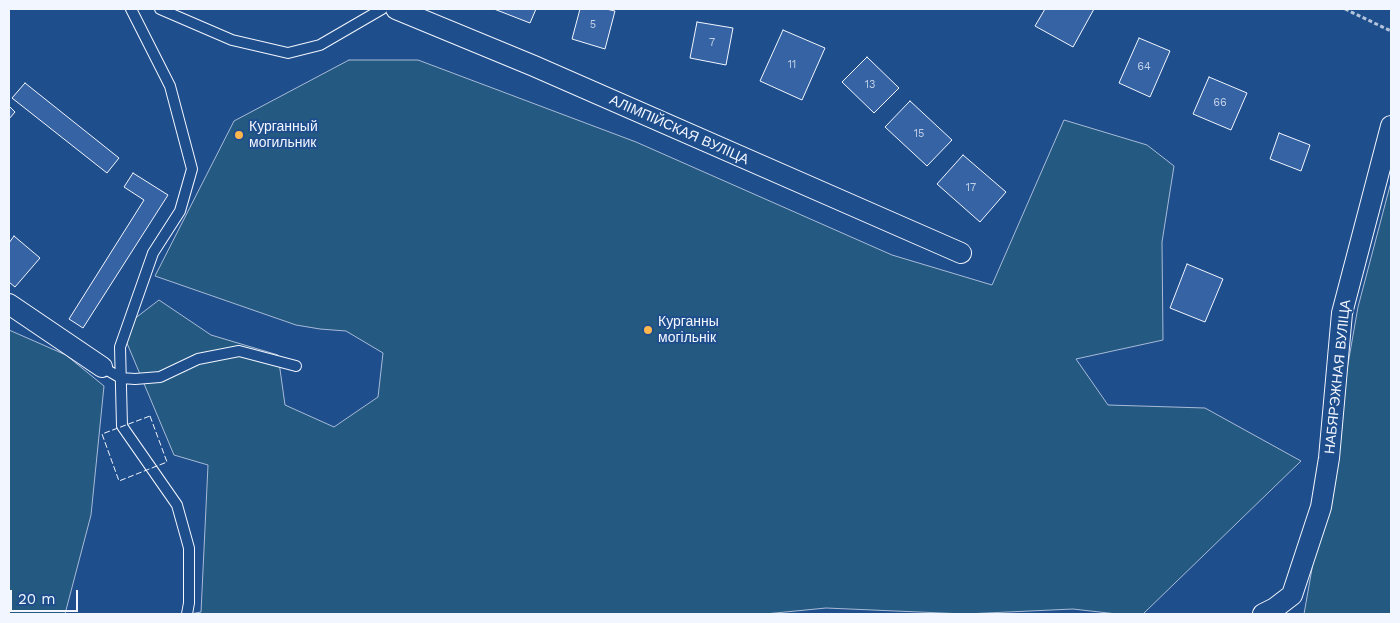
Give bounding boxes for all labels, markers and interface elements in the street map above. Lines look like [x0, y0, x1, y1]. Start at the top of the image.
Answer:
house number: 5 [590, 18, 596, 32]
house number: 7 [709, 36, 715, 50]
house number: 11 [788, 58, 796, 72]
house number: 64 [1137, 60, 1151, 74]
house number: 13 [865, 78, 875, 92]
street label: АЛІМПІЙСКАЯ ВУЛІЦА [607, 92, 751, 168]
house number: 66 [1213, 96, 1227, 110]
place label: Курганный могильник [249, 119, 318, 152]
house number: 15 [914, 127, 924, 141]
marker: Курганный могильник [233, 129, 245, 141]
house number: 17 [966, 181, 976, 195]
street label: НАБЯРЭЖНАЯ ВУЛІЦА [1322, 299, 1354, 455]
place label: Курганны могільнік [658, 314, 719, 347]
marker: Курганны могільнік [642, 324, 654, 336]
scale bar [12, 580, 80, 612]
text: 20 m [18, 590, 56, 608]

